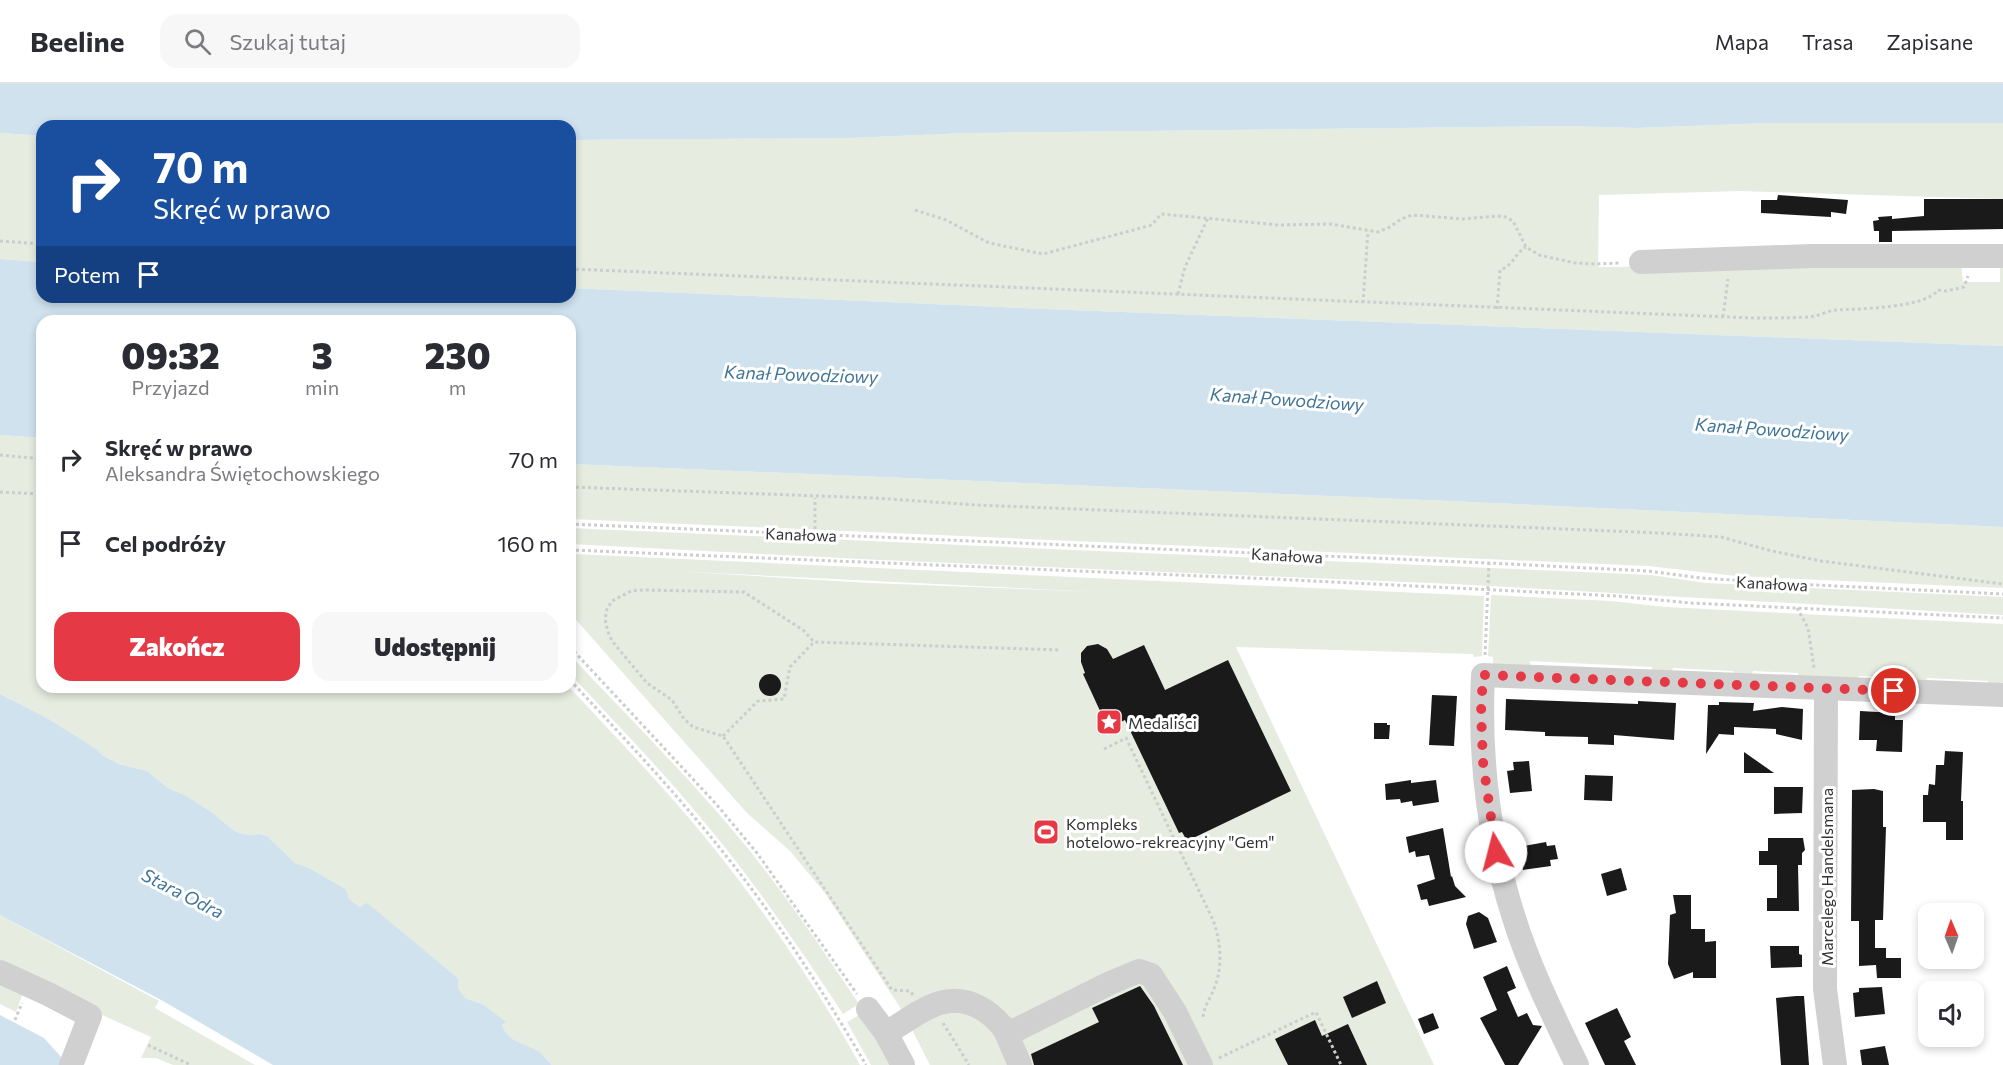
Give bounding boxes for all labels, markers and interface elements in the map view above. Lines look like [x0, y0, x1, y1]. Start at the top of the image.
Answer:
search box [160, 14, 580, 68]
text: Beeline [30, 24, 124, 58]
icon: search [181, 25, 214, 58]
text: Szukaj tutaj [229, 28, 346, 55]
text: Mapa [1715, 29, 1769, 54]
text: Trasa [1802, 29, 1853, 54]
text: Zapisane [1886, 29, 1973, 54]
text: 70 m [153, 140, 248, 192]
icon: right [54, 144, 132, 222]
text: Skręć w prawo [153, 192, 331, 225]
icon: arrive [132, 258, 165, 291]
text: Potem [54, 261, 120, 288]
text: 09:32 [121, 332, 220, 376]
text: 3 [311, 332, 333, 376]
text: 230 [424, 332, 491, 376]
water label: Kanał Powodziowy [724, 360, 879, 388]
text: Przyjazd [132, 375, 209, 399]
text: min [305, 375, 339, 399]
text: m [449, 375, 466, 399]
water label: Kanał Powodziowy [1209, 383, 1365, 415]
water label: Kanał Powodziowy [1694, 413, 1850, 445]
text: Skręć w prawo [105, 434, 253, 461]
icon: right [54, 443, 87, 476]
text: 70 m [509, 446, 558, 473]
text: Aleksandra Świętochowskiego [105, 461, 380, 485]
street label: Kanałowa [765, 523, 837, 545]
icon: arrive [54, 527, 87, 560]
text: Cel podróży [105, 530, 226, 557]
text: 160 m [497, 530, 558, 557]
street label: Kanałowa [1251, 544, 1323, 566]
street label: Kanałowa [1736, 572, 1808, 594]
button: Zakończ [54, 612, 300, 681]
button: Udostępnij [312, 612, 558, 681]
pin [1868, 665, 1919, 716]
icon: arrive [1877, 674, 1910, 707]
place icon: Medaliści [1094, 707, 1124, 737]
place label: Medaliści [1128, 713, 1197, 732]
street label: Marcelego Handelsmana [1817, 788, 1836, 966]
place label: Kompleks hotelowo-rekreacyjny "Gem" [1066, 814, 1274, 851]
sports icon: Kompleks hotelowo-rekreacyjny "Gem" [1031, 817, 1061, 847]
position arrow [1464, 820, 1528, 884]
water label: Stara Odra [139, 863, 227, 923]
north arrow [1918, 903, 1984, 969]
map controls [1918, 903, 1984, 1047]
button: sound [1918, 981, 1984, 1047]

